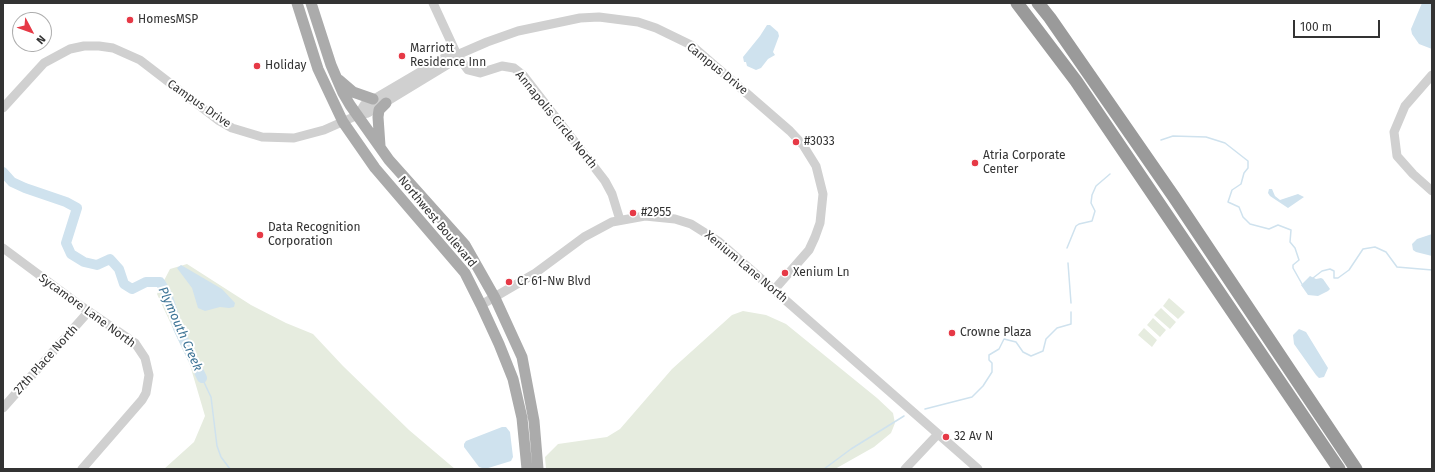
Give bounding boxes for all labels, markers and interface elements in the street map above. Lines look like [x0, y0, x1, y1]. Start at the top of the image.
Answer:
north arrow [12, 12, 52, 52]
scale bar [1295, 12, 1382, 38]
place label: HomesMSP [138, 13, 198, 27]
marker: HomesMSP [125, 15, 135, 25]
text: 100 m [1300, 20, 1332, 34]
text: N [33, 33, 48, 47]
street label: Campus Drive [684, 40, 750, 98]
place label: Marriott Residence Inn [410, 42, 486, 70]
marker: Marriott Residence Inn [397, 51, 407, 61]
place label: Holiday [265, 59, 306, 73]
marker: Holiday [252, 61, 262, 71]
street label: Annapolis Circle North [512, 68, 600, 172]
street label: Campus Drive [164, 77, 234, 131]
place label: #3033 [804, 135, 835, 149]
marker: #3033 [791, 137, 801, 147]
place label: Atria Corporate Center [983, 149, 1066, 177]
marker: Atria Corporate Center [970, 158, 980, 168]
street label: Northwest Boulevard [395, 174, 479, 270]
place label: #2955 [641, 206, 671, 220]
marker: #2955 [628, 208, 638, 218]
place label: Data Recognition Corporation [268, 221, 361, 249]
street label: Xenium Lane North [702, 228, 790, 306]
marker: Data Recognition Corporation [255, 230, 265, 240]
place label: Xenium Ln [793, 266, 850, 280]
marker: Xenium Ln [780, 268, 790, 278]
street label: Sycamore Lane North [36, 271, 138, 351]
place label: Cr 61-Nw Blvd [517, 275, 591, 289]
marker: Cr 61-Nw Blvd [504, 277, 514, 287]
water label: Plymouth Creek [154, 284, 206, 374]
street label: 27th Place North [11, 322, 81, 398]
place label: Crowne Plaza [960, 326, 1032, 340]
marker: Crowne Plaza [947, 328, 957, 338]
place label: 32 Av N [954, 430, 993, 444]
marker: 32 Av N [941, 432, 951, 442]

